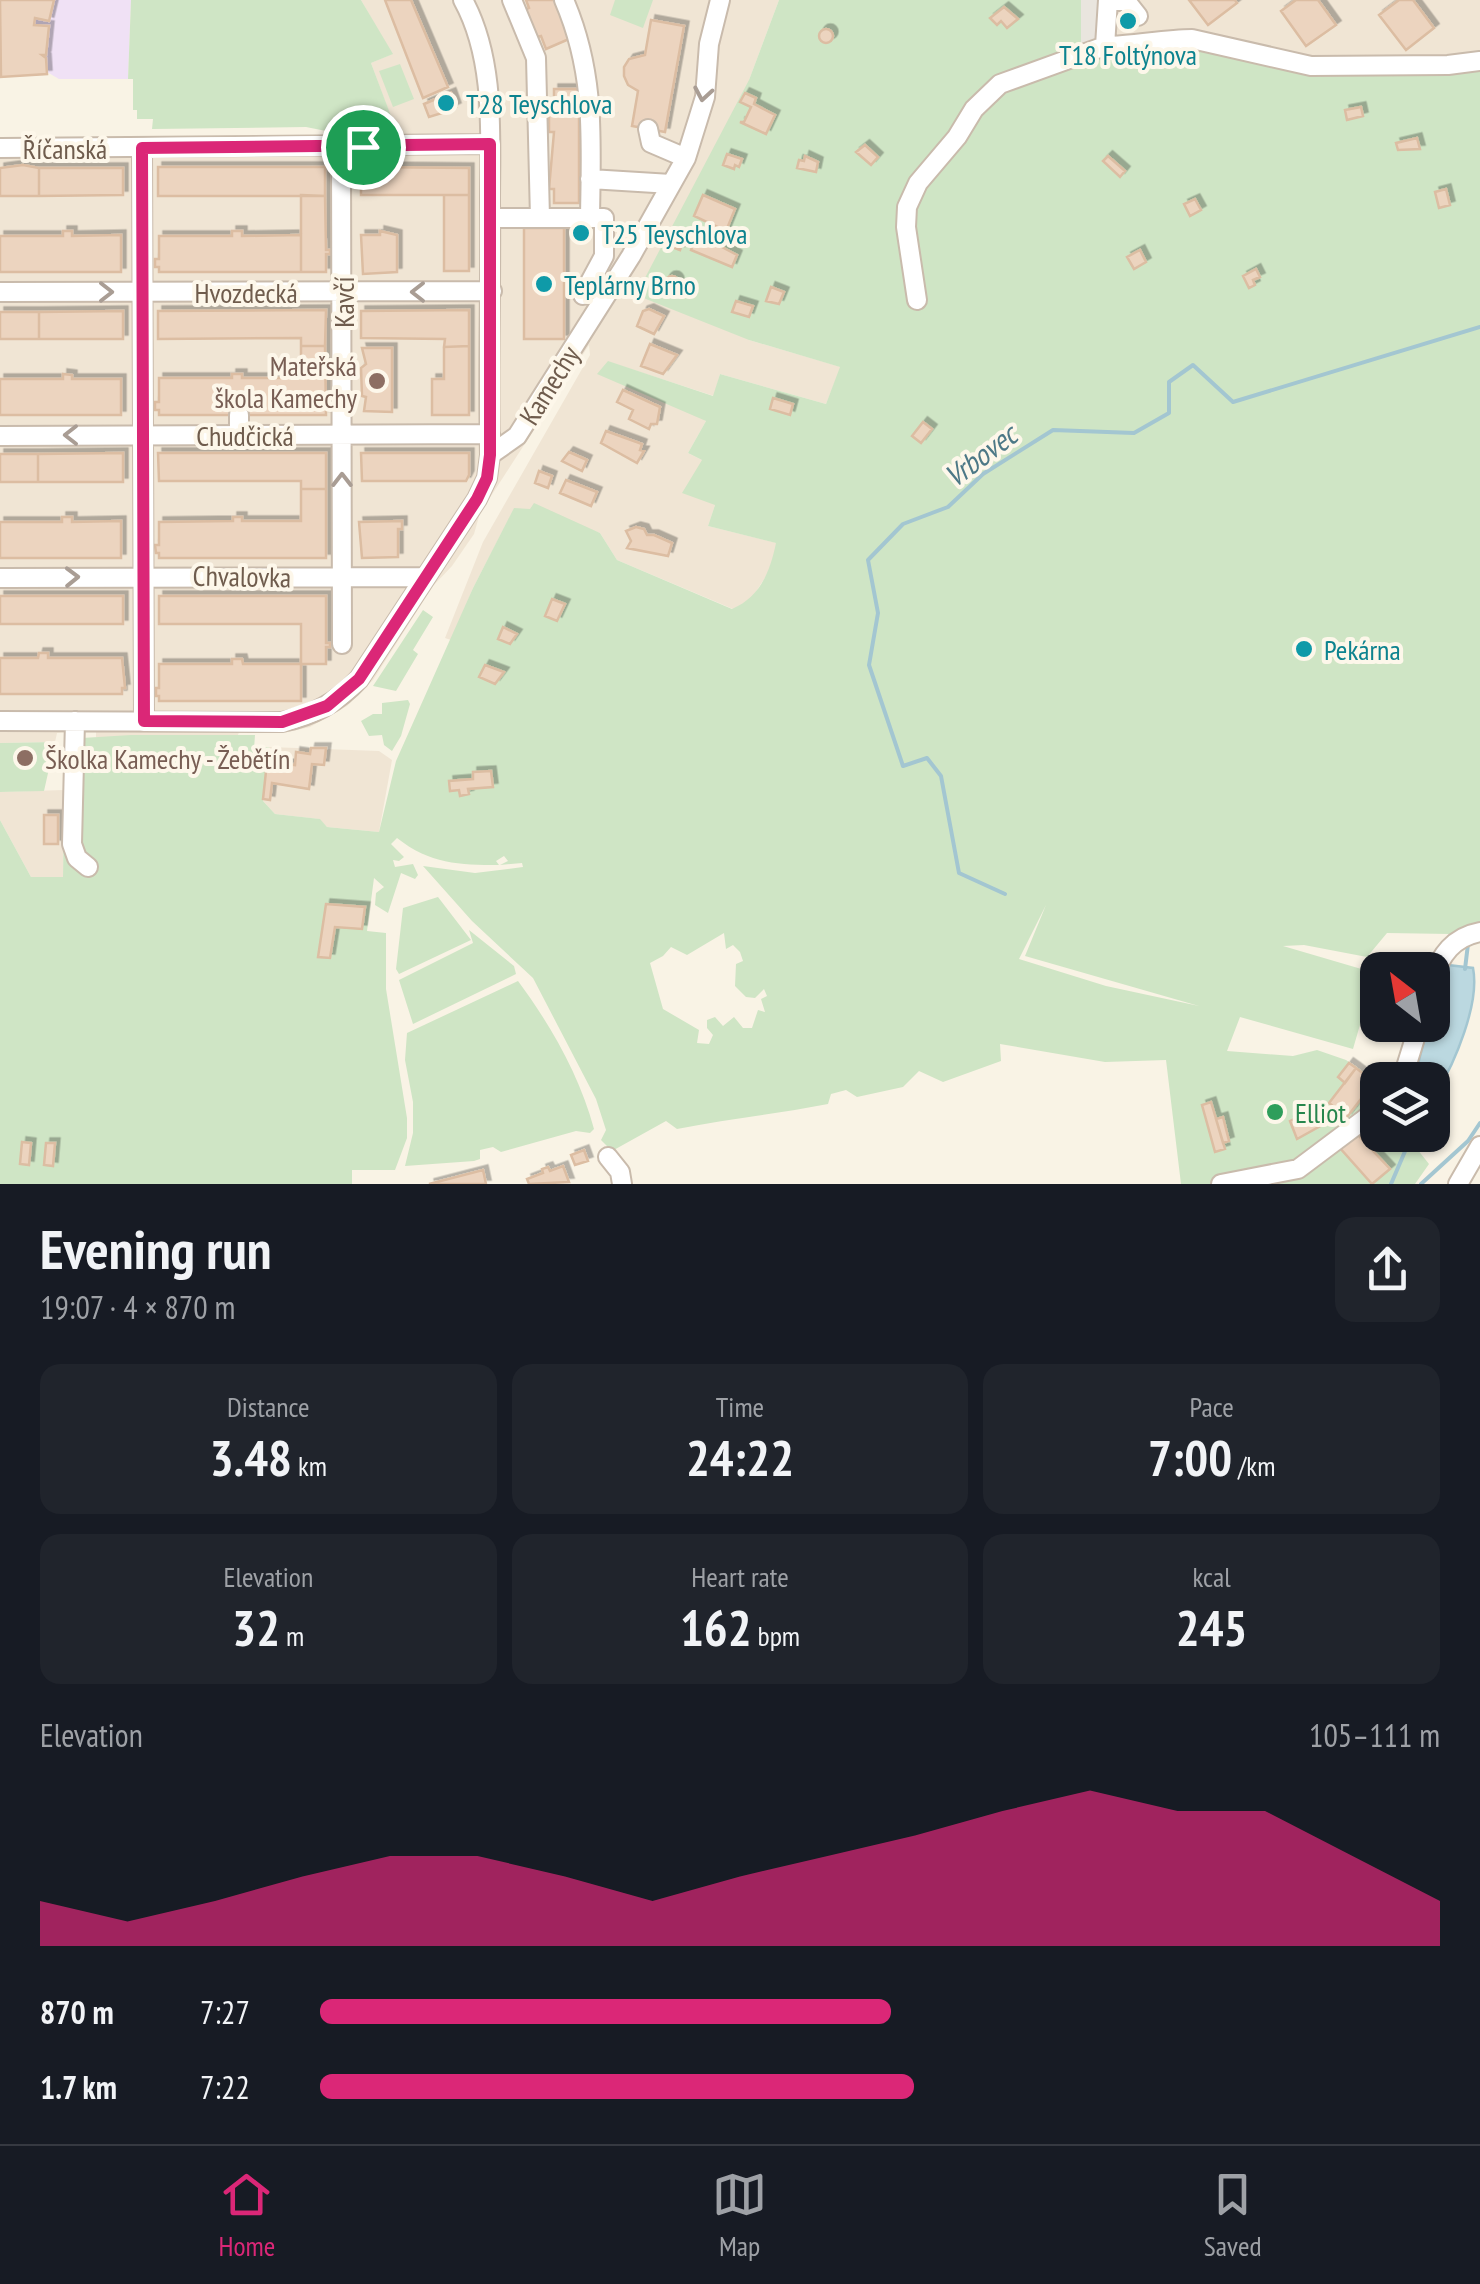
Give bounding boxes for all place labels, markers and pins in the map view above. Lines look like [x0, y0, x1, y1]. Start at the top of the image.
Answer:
marker: T18 Foltýnova [1117, 10, 1139, 32]
place label: T18 Foltýnova [1059, 36, 1197, 73]
place label: T28 Teyschlova [466, 85, 612, 122]
marker: T28 Teyschlova [435, 92, 457, 114]
pin [321, 105, 406, 190]
place label: T25 Teyschlova [601, 215, 747, 252]
marker: T25 Teyschlova [570, 222, 592, 244]
place label: Teplárny Brno [564, 266, 696, 303]
marker: Teplárny Brno [533, 273, 555, 295]
place label: Mateřská škola Kamechy [214, 347, 357, 416]
marker: Mateřská škola Kamechy [366, 370, 388, 392]
place label: Pekárna [1324, 631, 1401, 668]
marker: Pekárna [1293, 638, 1315, 660]
place label: Školka Kamechy - Žebětín [45, 740, 290, 777]
marker: Školka Kamechy - Žebětín [14, 747, 36, 769]
place label: Elliot [1295, 1094, 1346, 1131]
marker: Elliot [1264, 1101, 1286, 1123]

